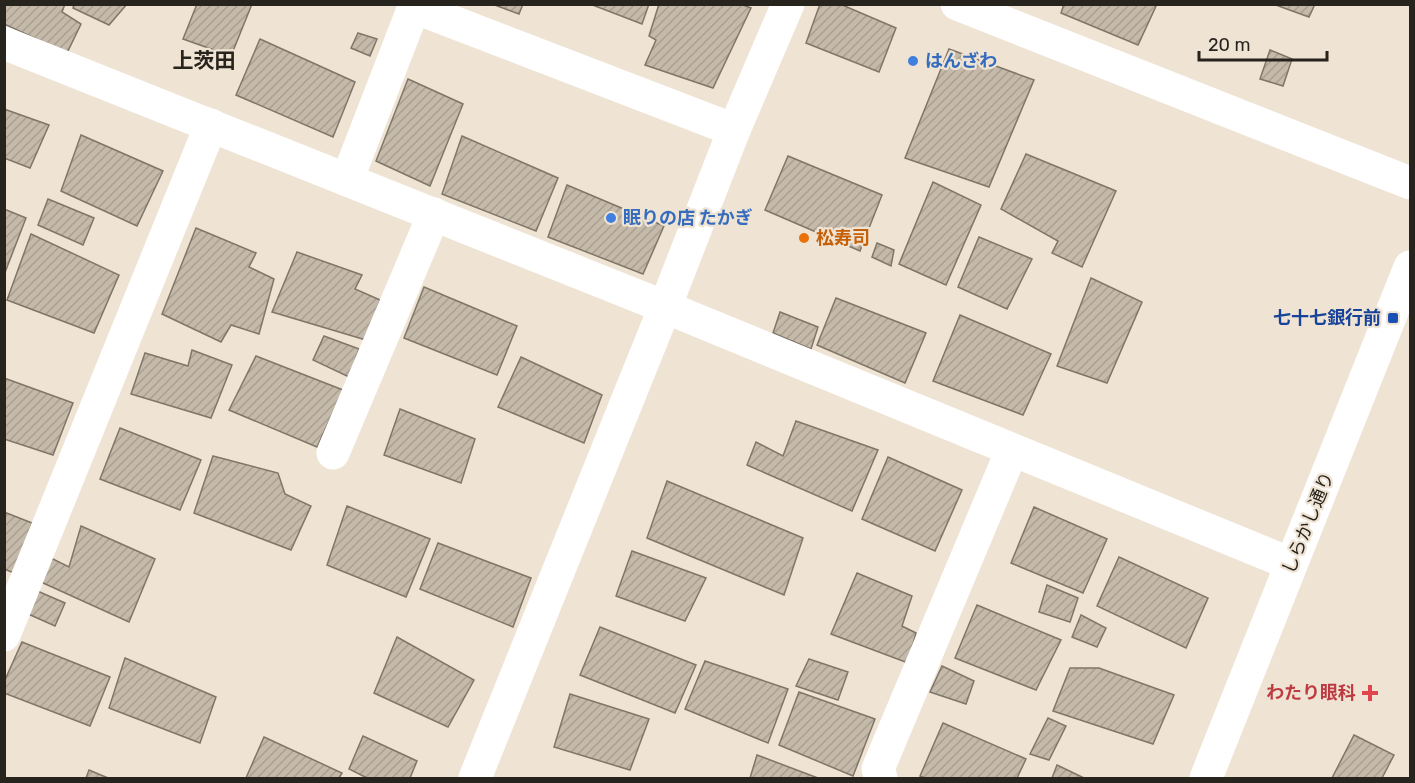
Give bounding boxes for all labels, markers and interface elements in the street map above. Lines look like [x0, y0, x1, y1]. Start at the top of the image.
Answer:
scale bar [1199, 24, 1326, 62]
text: 20 m [1208, 34, 1250, 56]
district label: 上茨田 [173, 48, 236, 73]
place label: はんざわ [925, 50, 997, 72]
marker: はんざわ [906, 54, 920, 68]
place label: 眠りの店 たかぎ [623, 207, 753, 229]
marker: 眠りの店 たかぎ [604, 211, 618, 225]
place label: 松寿司 [816, 227, 870, 249]
marker: 松寿司 [797, 231, 811, 245]
place label: 七十七銀行前 [1273, 307, 1381, 329]
marker: 七十七銀行前 [1386, 311, 1400, 325]
street label: しらかし通り [1278, 469, 1338, 577]
place label: わたり眼科 [1266, 682, 1356, 704]
marker: わたり眼科 [1361, 684, 1379, 702]

